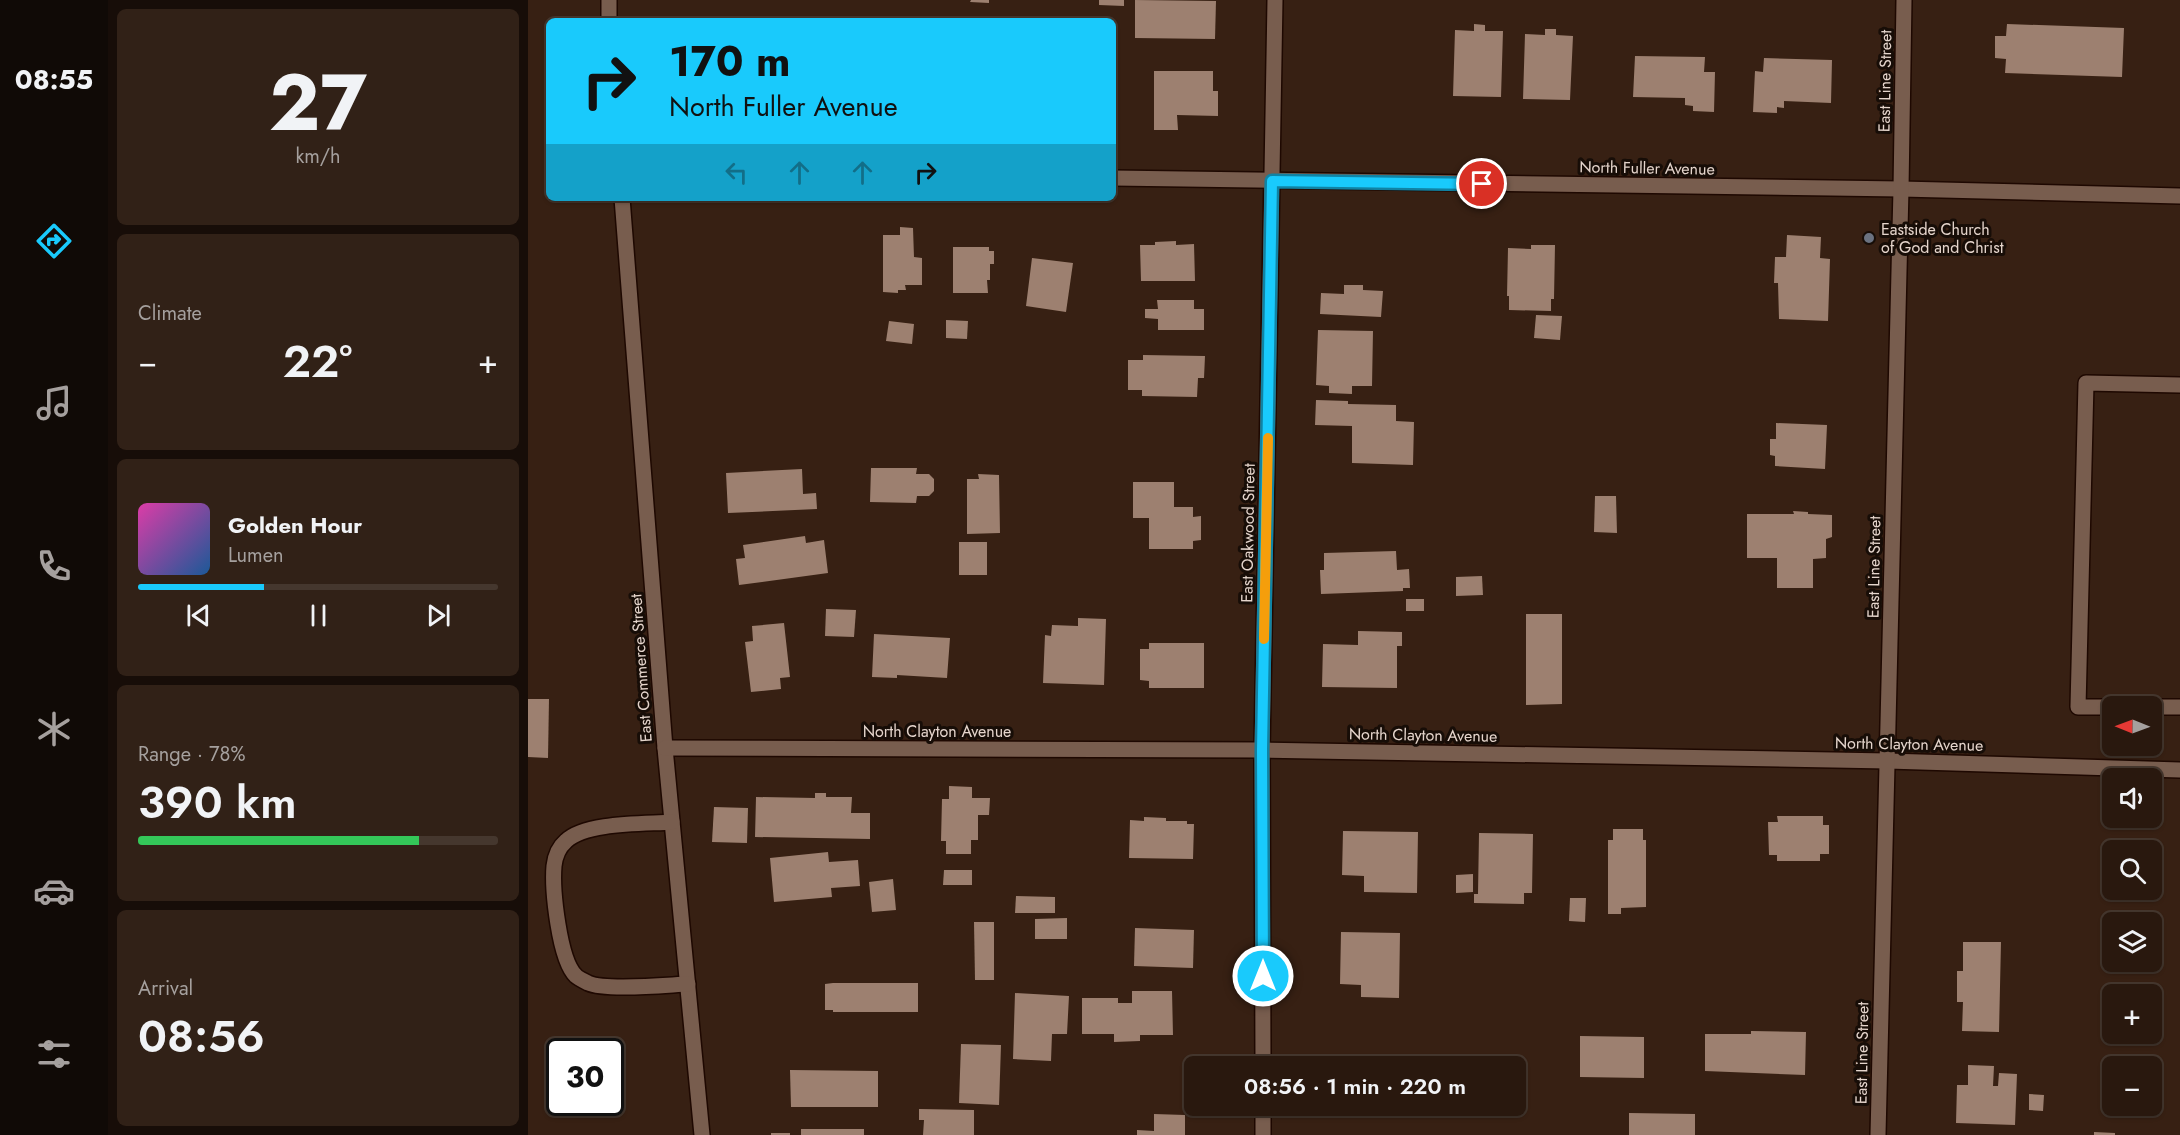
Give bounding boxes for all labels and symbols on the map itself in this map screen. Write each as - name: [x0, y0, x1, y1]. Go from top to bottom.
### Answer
- street label: East Line Street: [1873, 29, 1897, 132]
- street label: North Fuller Avenue: [1579, 155, 1715, 181]
- pin: [1456, 158, 1507, 209]
- place label: Eastside Church of God and Christ: [1881, 218, 2004, 259]
- marker: Eastside Church of God and Christ: [1862, 231, 1876, 245]
- street label: East Oakwood Street: [1235, 463, 1261, 603]
- street label: East Line Street: [1862, 515, 1886, 618]
- street label: East Commerce Street: [624, 593, 658, 743]
- north arrow: [2102, 696, 2162, 756]
- street label: North Clayton Avenue: [863, 720, 1011, 743]
- street label: North Clayton Avenue: [1349, 722, 1497, 748]
- street label: North Clayton Avenue: [1835, 731, 1983, 757]
- position arrow: [1231, 944, 1295, 1008]
- street label: East Line Street: [1850, 1001, 1874, 1104]
- speed limit sign: 30: [546, 1038, 624, 1116]

